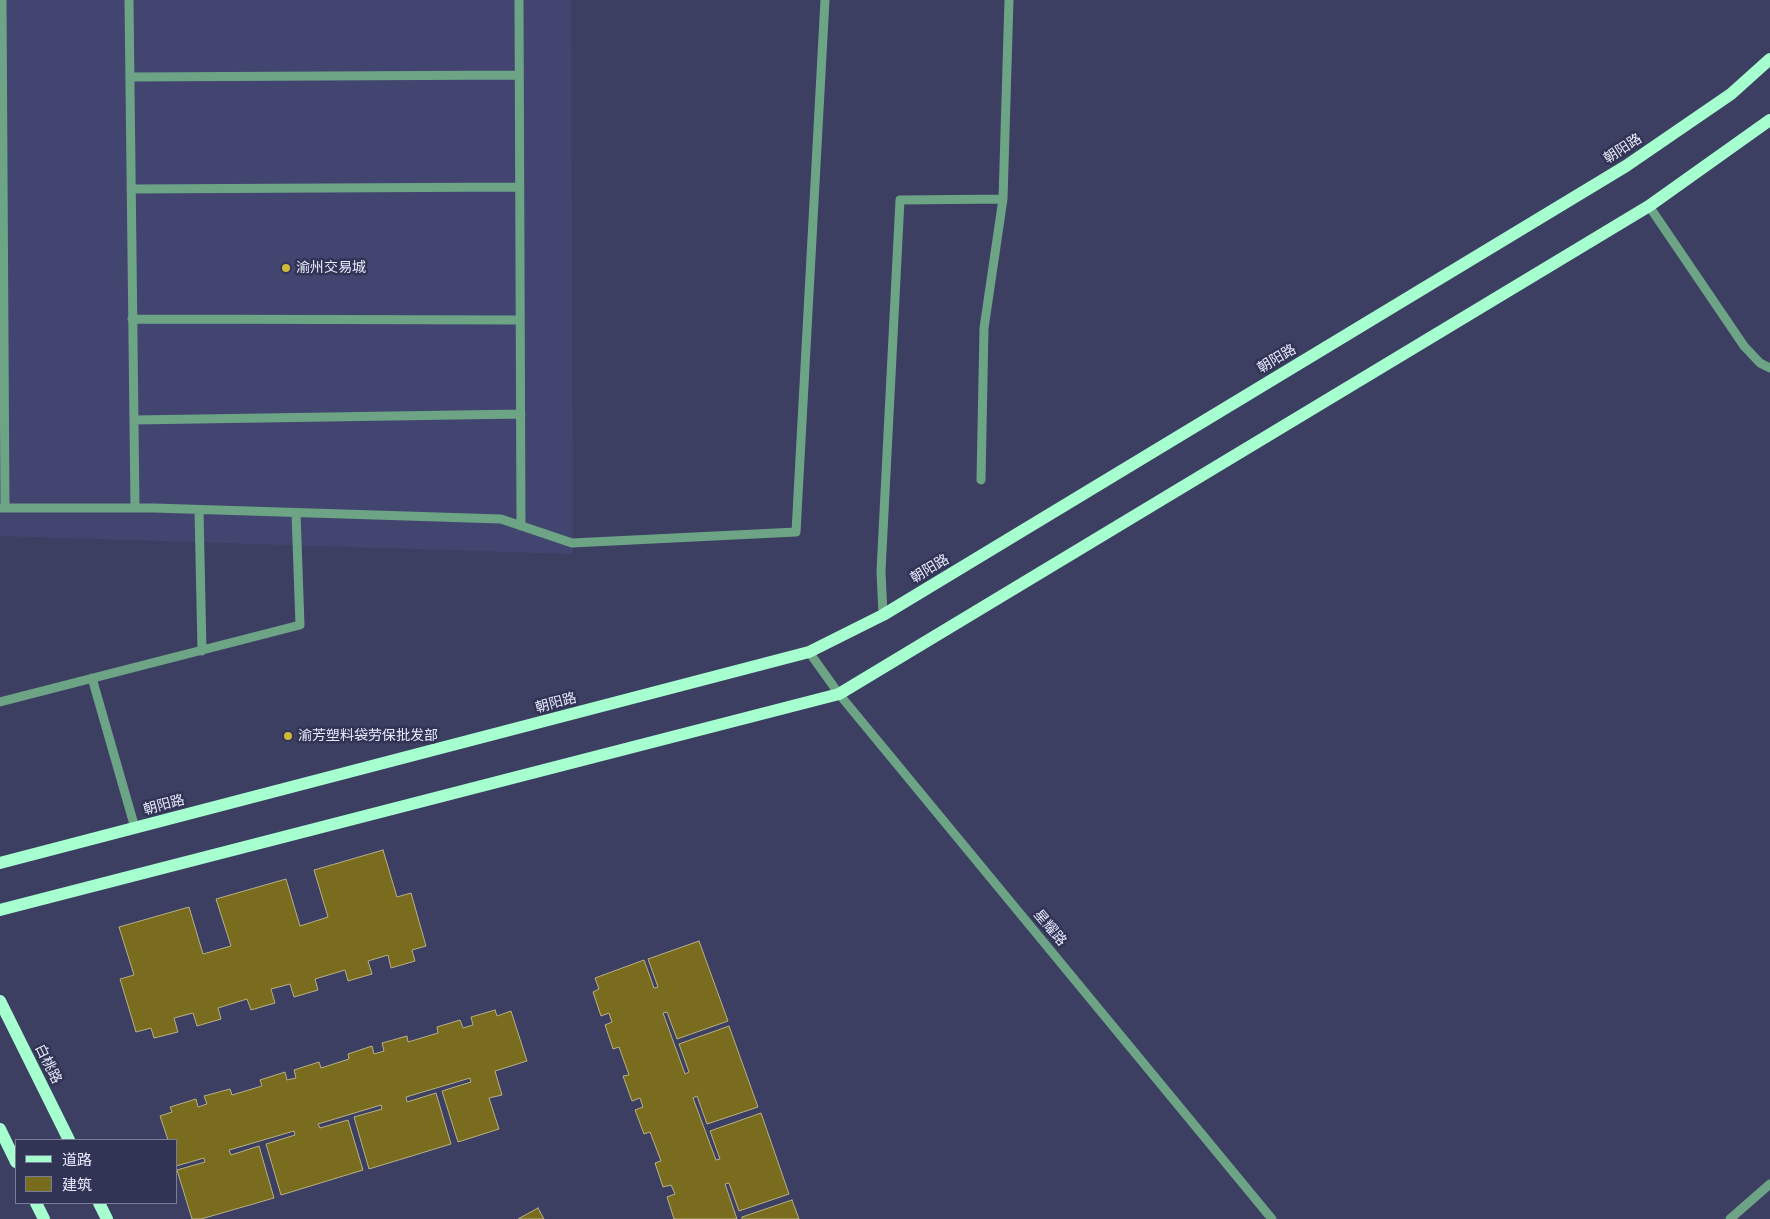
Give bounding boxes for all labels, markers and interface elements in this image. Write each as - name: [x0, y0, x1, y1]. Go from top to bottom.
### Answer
- street label: 朝阳路: [1601, 131, 1645, 167]
- place label: 渝州交易城: [296, 260, 366, 276]
- marker: 渝州交易城: [280, 262, 292, 274]
- street label: 朝阳路: [1255, 341, 1299, 377]
- street label: 朝阳路: [908, 551, 952, 587]
- street label: 朝阳路: [534, 689, 578, 717]
- place label: 渝芳塑料袋劳保批发部: [298, 728, 438, 744]
- marker: 渝芳塑料袋劳保批发部: [282, 730, 294, 742]
- street label: 朝阳路: [142, 791, 186, 819]
- street label: 星耀路: [1030, 907, 1070, 949]
- street label: 白桃路: [31, 1041, 65, 1087]
- legend: [15, 1139, 178, 1204]
- text: 道路: [62, 1147, 92, 1170]
- text: 建筑: [62, 1172, 92, 1195]

